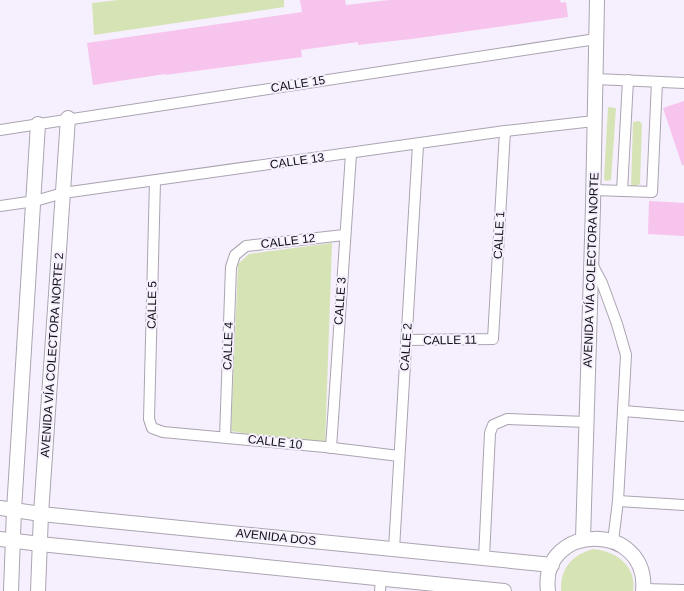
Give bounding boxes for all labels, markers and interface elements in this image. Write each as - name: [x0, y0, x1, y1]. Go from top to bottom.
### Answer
- street label: CALLE 15: [270, 73, 326, 95]
- street label: CALLE 13: [269, 150, 325, 172]
- street label: AVENIDA VÍA COLECTORA NORTE: [580, 172, 601, 368]
- street label: CALLE 1: [491, 210, 507, 259]
- street label: CALLE 12: [260, 231, 316, 251]
- street label: AVENIDA VÍA COLECTORA NORTE 2: [37, 252, 66, 458]
- street label: CALLE 3: [331, 276, 349, 325]
- street label: CALLE 5: [145, 281, 159, 329]
- street label: CALLE 4: [220, 321, 236, 370]
- street label: CALLE 2: [397, 322, 415, 371]
- street label: CALLE 11: [423, 333, 477, 347]
- street label: CALLE 10: [247, 432, 303, 452]
- street label: AVENIDA DOS: [235, 526, 317, 548]

